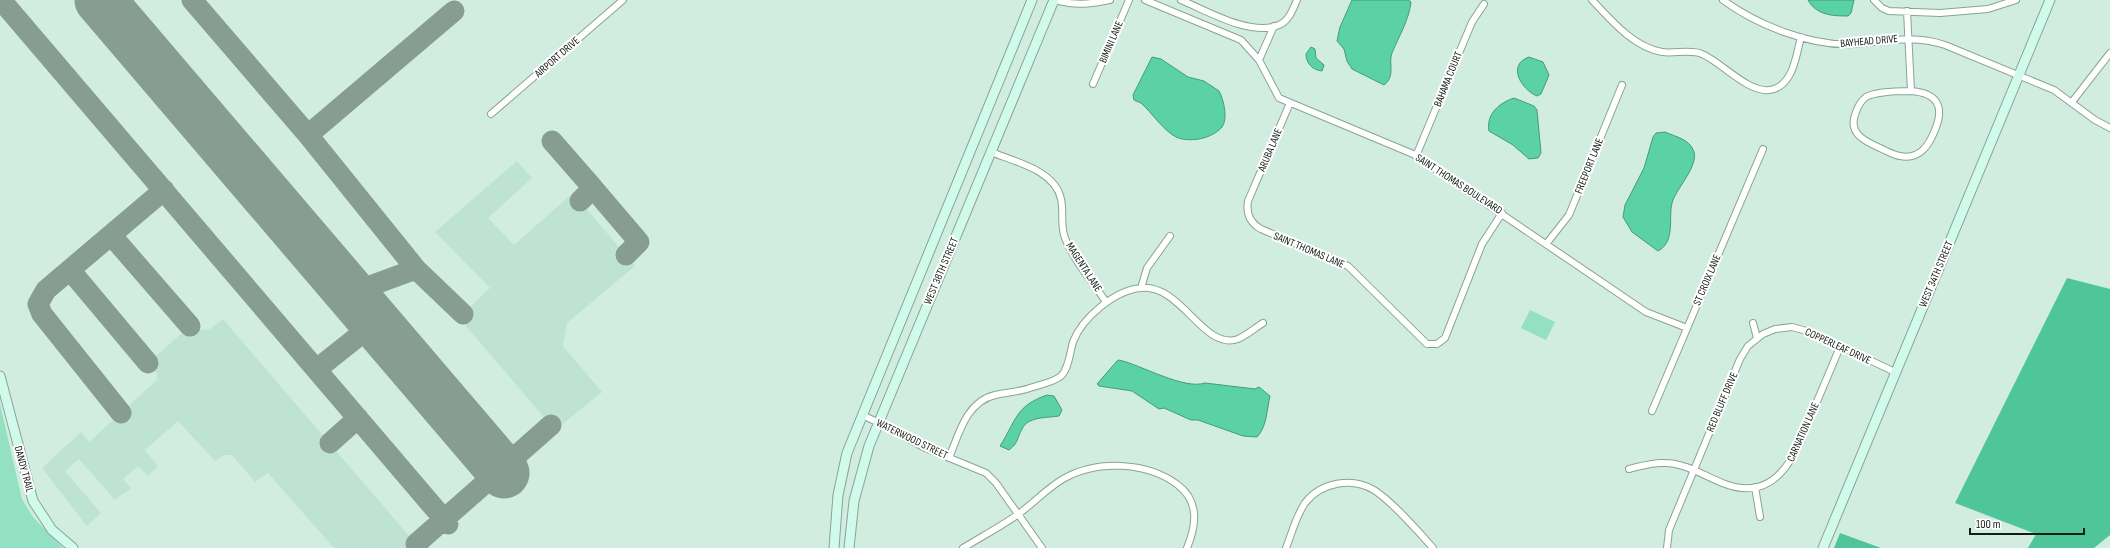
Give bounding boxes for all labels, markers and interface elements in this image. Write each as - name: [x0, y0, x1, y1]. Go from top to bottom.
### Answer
- street label: BIMINI LANE: [1096, 19, 1126, 65]
- street label: BAYHEAD DRIVE: [1840, 32, 1898, 50]
- street label: AIRPORT DRIVE: [531, 34, 582, 81]
- street label: BAHAMA COURT: [1431, 49, 1465, 109]
- street label: ARUBA LANE: [1255, 127, 1285, 174]
- street label: FREEPORT LANE: [1572, 136, 1606, 196]
- street label: SAINT THOMAS BOULEVARD: [1413, 151, 1505, 217]
- street label: SAINT THOMAS LANE: [1272, 229, 1346, 271]
- street label: WEST 38TH STREET: [921, 235, 961, 306]
- street label: WEST 34TH STREET: [1916, 238, 1956, 309]
- street label: MAGENTA LANE: [1063, 240, 1105, 294]
- street label: ST CROIX LANE: [1690, 252, 1724, 308]
- street label: COPPERLEAF DRIVE: [1803, 325, 1873, 367]
- street label: RED BLUFF DRIVE: [1704, 370, 1740, 434]
- street label: CARNATION LANE: [1784, 400, 1822, 464]
- street label: WATERWOOD STREET: [874, 416, 950, 462]
- street label: DANDY TRAIL: [12, 444, 36, 494]
- scale bar: [1970, 510, 2084, 536]
- text: 100 m: [1976, 517, 2001, 532]

